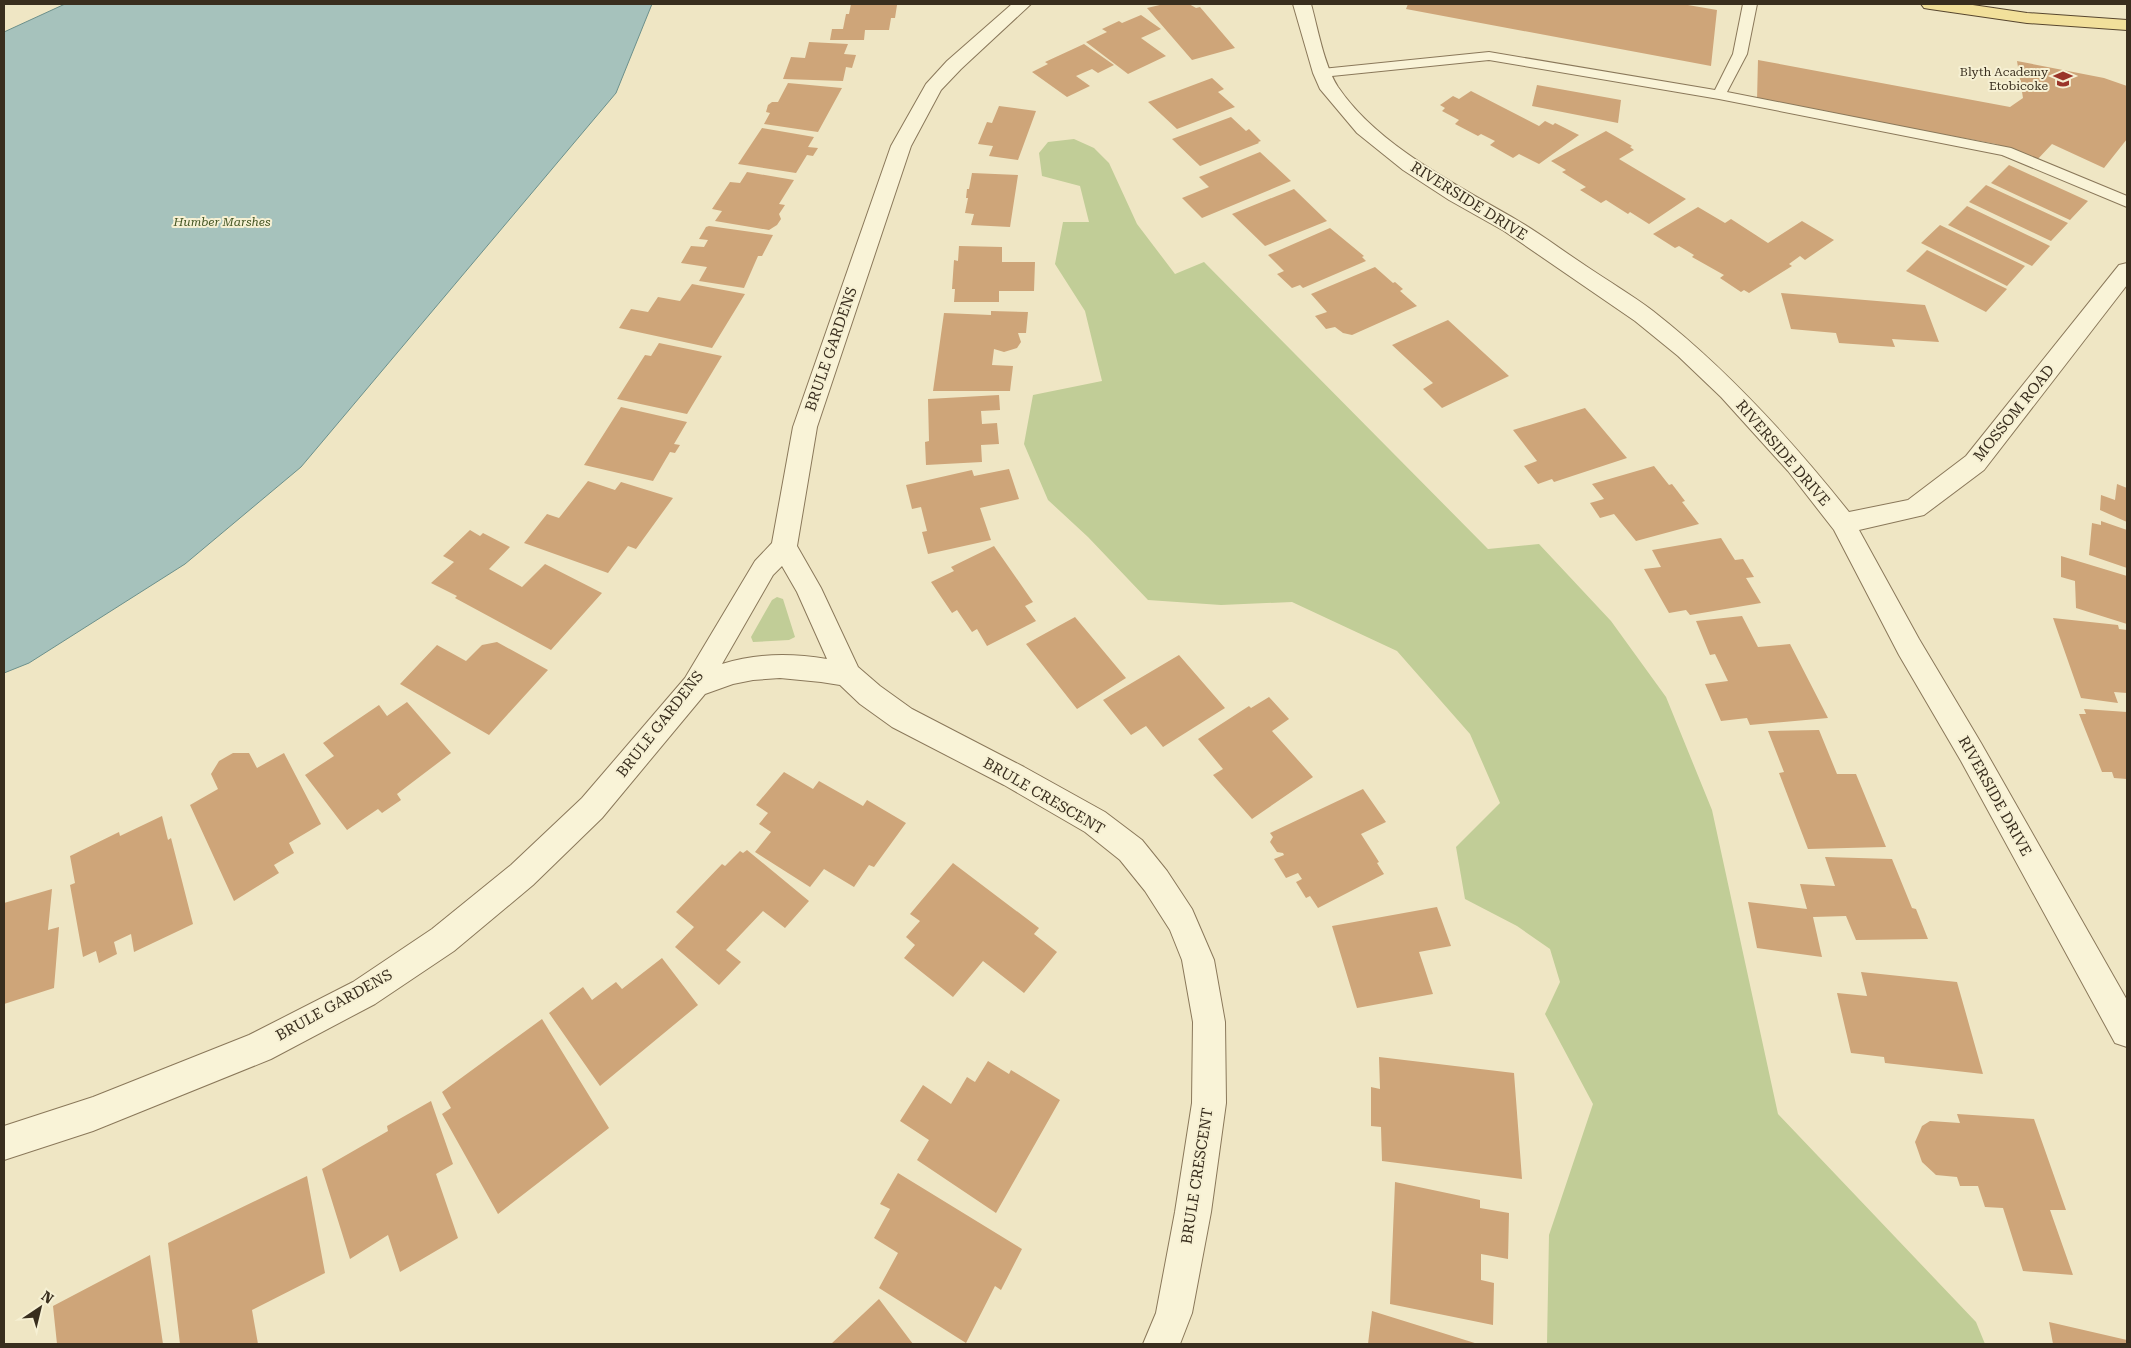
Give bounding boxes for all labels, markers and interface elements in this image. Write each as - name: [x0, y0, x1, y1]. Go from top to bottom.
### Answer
- place label: Blyth Academy Etobicoke: [1960, 65, 2049, 93]
- school or university icon: Blyth Academy Etobicoke: [2052, 68, 2074, 90]
- street label: RIVERSIDE DRIVE: [1407, 158, 1531, 244]
- park label: Humber Marshes: [172, 215, 271, 229]
- street label: BRULE GARDENS: [801, 285, 861, 413]
- street label: MOSSOM ROAD: [1970, 361, 2058, 465]
- street label: RIVERSIDE DRIVE: [1732, 396, 1834, 510]
- street label: BRULE GARDENS: [613, 667, 707, 781]
- street label: RIVERSIDE DRIVE: [1955, 733, 2035, 859]
- street label: BRULE CRESCENT: [980, 754, 1108, 838]
- street label: BRULE GARDENS: [273, 966, 395, 1044]
- street label: BRULE CRESCENT: [1177, 1107, 1217, 1245]
- north arrow: [15, 1283, 65, 1333]
- text: N: [38, 1288, 57, 1307]

